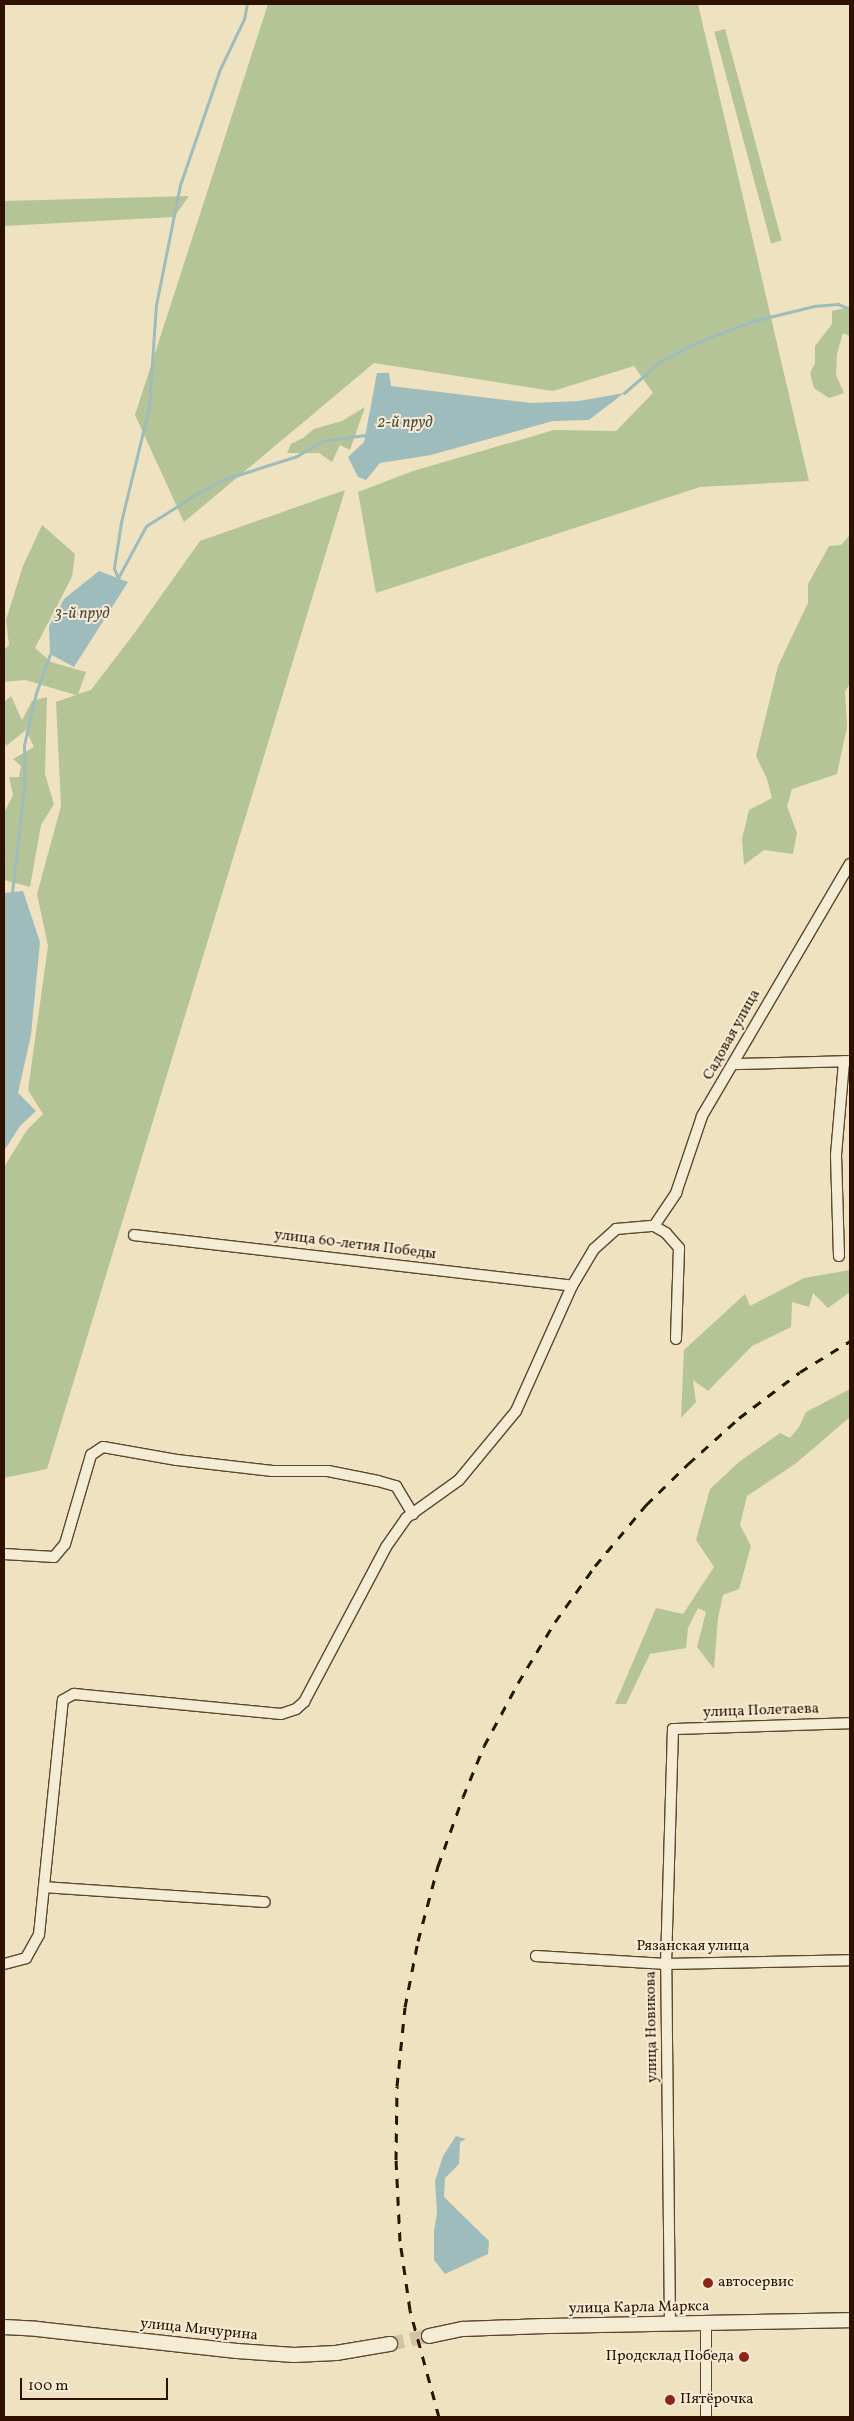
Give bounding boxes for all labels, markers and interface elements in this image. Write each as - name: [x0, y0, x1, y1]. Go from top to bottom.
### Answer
- water label: 2-й пруд: [378, 413, 432, 433]
- water label: 3-й пруд: [55, 604, 109, 624]
- street label: Садовая улица: [700, 986, 764, 1084]
- street label: улица 60-летия Победы: [273, 1226, 437, 1264]
- street label: улица Полетаева: [703, 1700, 819, 1722]
- street label: Рязанская улица: [636, 1938, 750, 1956]
- street label: улица Новикова: [642, 1971, 662, 2083]
- place label: автосервис: [718, 2274, 794, 2292]
- marker: автосервис: [702, 2277, 714, 2289]
- street label: улица Карла Маркса: [568, 2298, 710, 2318]
- street label: улица Мичурина: [139, 2315, 259, 2345]
- place label: Продсклад Победа: [606, 2348, 734, 2366]
- marker: Продсклад Победа: [738, 2351, 750, 2363]
- scale bar: [22, 2368, 170, 2400]
- text: 100 m: [28, 2376, 68, 2397]
- place label: Пятёрочка: [680, 2391, 754, 2409]
- marker: Пятёрочка: [664, 2394, 676, 2406]

